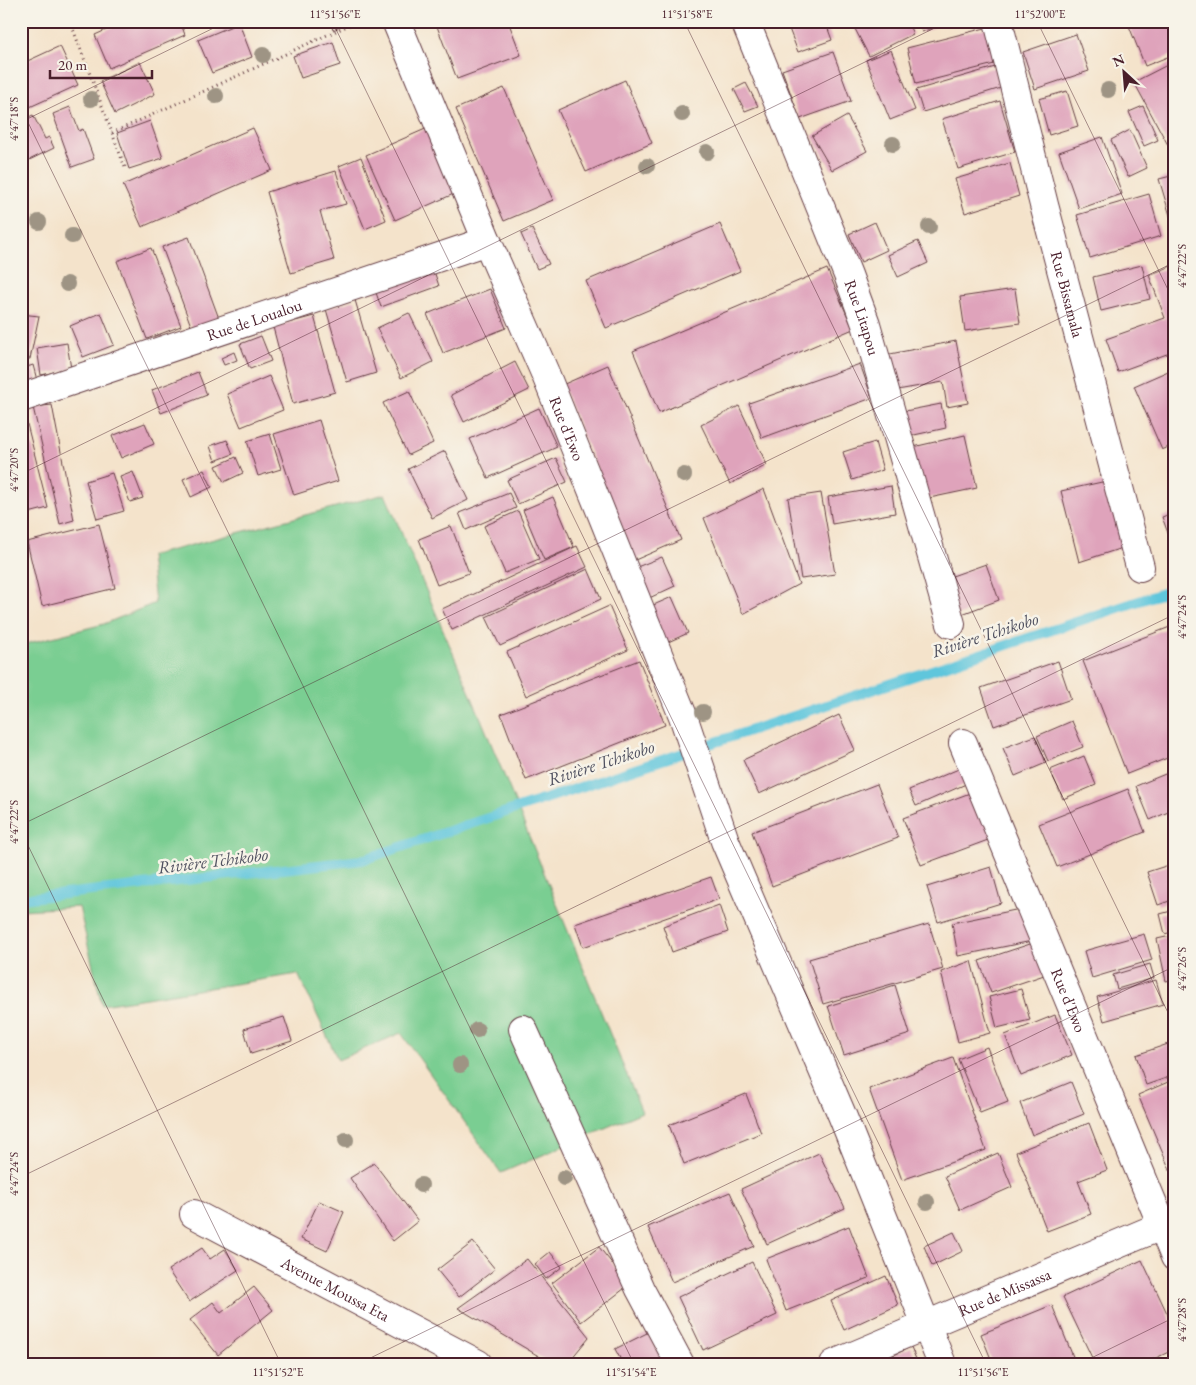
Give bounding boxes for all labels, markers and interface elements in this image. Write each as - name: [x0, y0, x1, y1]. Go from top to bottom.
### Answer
- text: 11°51'56"E: [309, 6, 361, 22]
- text: 11°51'58"E: [661, 6, 713, 22]
- text: 11°52'00"E: [1014, 6, 1066, 22]
- scale bar: [50, 48, 152, 80]
- north arrow: [1098, 48, 1148, 98]
- text: N: [1109, 49, 1128, 71]
- text: 20 m: [58, 55, 87, 74]
- text: 4°47'18"S: [6, 96, 22, 141]
- text: 4°47'22"S: [1174, 243, 1190, 288]
- street label: Rue Bissamala: [1046, 249, 1089, 340]
- street label: Rue Litapou: [840, 277, 885, 358]
- street label: Rue de Loualou: [204, 294, 305, 346]
- street label: Rue d'Ewo: [544, 393, 589, 464]
- text: 4°47'20"S: [6, 447, 22, 492]
- text: 4°47'24"S: [1174, 594, 1190, 639]
- water label: Rivière Tchikobo: [928, 606, 1041, 663]
- water label: Rivière Tchikobo: [544, 734, 657, 791]
- text: 4°47'22"S: [6, 799, 22, 844]
- water label: Rivière Tchikobo: [156, 842, 270, 879]
- text: 4°47'26"S: [1174, 946, 1190, 991]
- street label: Rue d'Ewo: [1046, 965, 1091, 1036]
- text: 4°47'24"S: [6, 1151, 22, 1196]
- street label: Avenue Moussa Eta: [277, 1251, 394, 1327]
- street label: Rue de Missassa: [955, 1263, 1055, 1321]
- text: 4°47'28"S: [1174, 1297, 1190, 1342]
- text: 11°51'52"E: [252, 1364, 304, 1380]
- text: 11°51'54"E: [605, 1364, 657, 1380]
- text: 11°51'56"E: [957, 1364, 1009, 1380]

